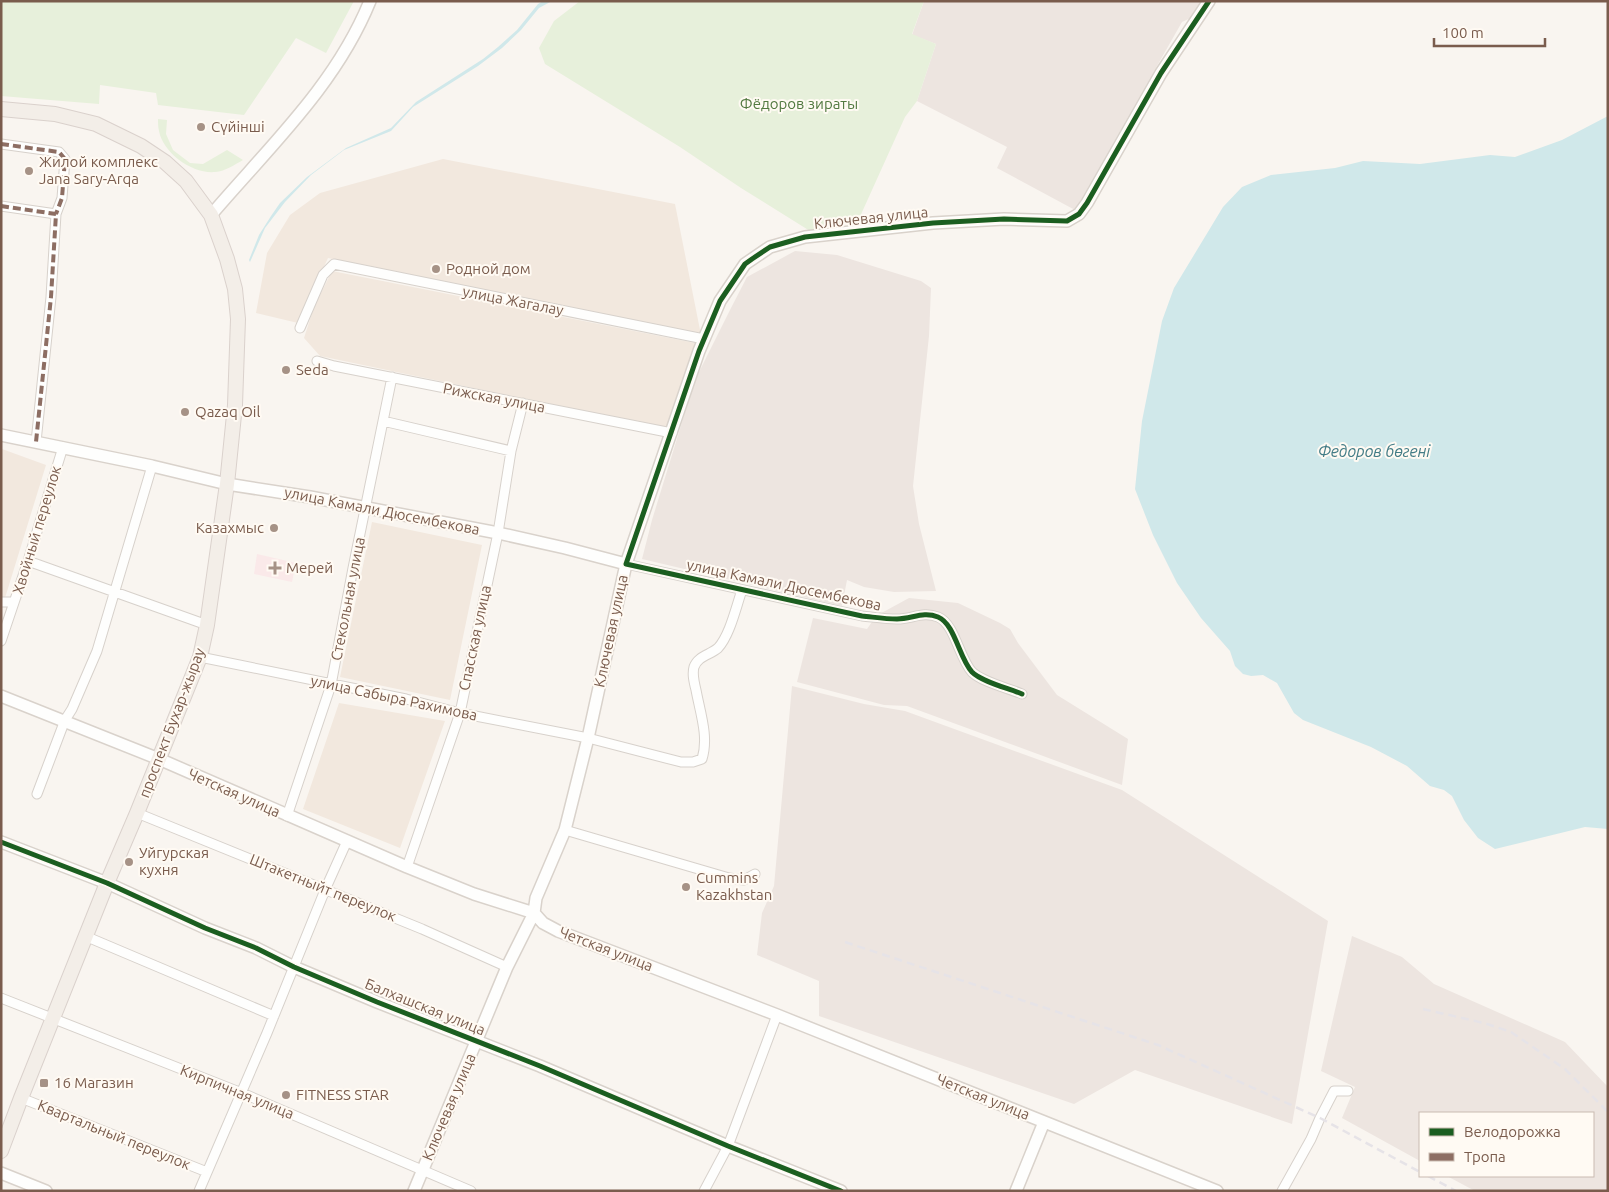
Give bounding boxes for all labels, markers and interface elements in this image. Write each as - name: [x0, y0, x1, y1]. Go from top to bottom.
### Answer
- scale bar: [1434, 15, 1545, 47]
- text: 100 m: [1442, 24, 1484, 41]
- park label: Фёдоров зираты: [740, 95, 858, 112]
- place label: Сүйінші: [211, 118, 265, 135]
- marker: Сүйінші: [195, 121, 207, 133]
- place label: Жилой комплекс Jana Sary-Arqa: [39, 153, 158, 187]
- marker: Жилой комплекс Jana Sary-Arqa: [23, 165, 35, 177]
- street label: Ключевая улица: [813, 203, 929, 232]
- place label: Родной дом: [446, 260, 531, 277]
- marker: Родной дом: [430, 263, 442, 275]
- street label: улица Жагалау: [461, 282, 565, 319]
- place label: Seda: [296, 361, 329, 378]
- marker: Seda: [280, 364, 292, 376]
- street label: Рижская улица: [442, 379, 547, 416]
- place label: Qazaq Oil: [195, 403, 260, 420]
- marker: Qazaq Oil: [179, 406, 191, 418]
- water label: Федоров бөгені: [1318, 442, 1431, 460]
- street label: Хвойный переулок: [9, 463, 64, 596]
- street label: улица Камали Дюсембекова: [283, 483, 481, 538]
- place label: Казахмыс: [196, 519, 264, 536]
- marker: Казахмыс: [268, 522, 280, 534]
- street label: Стекольная улица: [327, 536, 368, 662]
- street label: улица Камали Дюсембекова: [685, 556, 883, 613]
- place label: Мерей: [286, 559, 333, 576]
- marker: Мерей: [268, 561, 282, 575]
- street label: Ключевая улица: [590, 573, 631, 689]
- street label: Спасская улица: [455, 584, 494, 692]
- street label: проспект Бухар-жырау: [135, 645, 208, 800]
- street label: улица Сабыра Рахимова: [309, 672, 479, 723]
- street label: Четская улица: [185, 765, 283, 820]
- place label: Уйгурская кухня: [139, 844, 209, 878]
- street label: Штакетныйт переулок: [247, 850, 399, 925]
- marker: Уйгурская кухня: [123, 856, 135, 868]
- place label: Cummins Kazakhstan: [696, 869, 772, 903]
- marker: Cummins Kazakhstan: [680, 881, 692, 893]
- street label: Четская улица: [557, 923, 656, 974]
- street label: Балхашская улица: [363, 975, 488, 1038]
- street label: Ключевая улица: [418, 1051, 479, 1163]
- street label: Кирпичная улица: [178, 1061, 297, 1122]
- street label: Четская улица: [934, 1070, 1032, 1123]
- place label: 16 Магазин: [54, 1074, 134, 1091]
- marker: 16 Магазин: [38, 1077, 50, 1089]
- place label: FITNESS STAR: [296, 1086, 389, 1103]
- marker: FITNESS STAR: [280, 1089, 292, 1101]
- street label: Квартальный переулок: [35, 1096, 193, 1173]
- legend: [1419, 1112, 1594, 1177]
- text: Велодорожка: [1464, 1123, 1561, 1140]
- text: Тропа: [1464, 1148, 1506, 1165]

